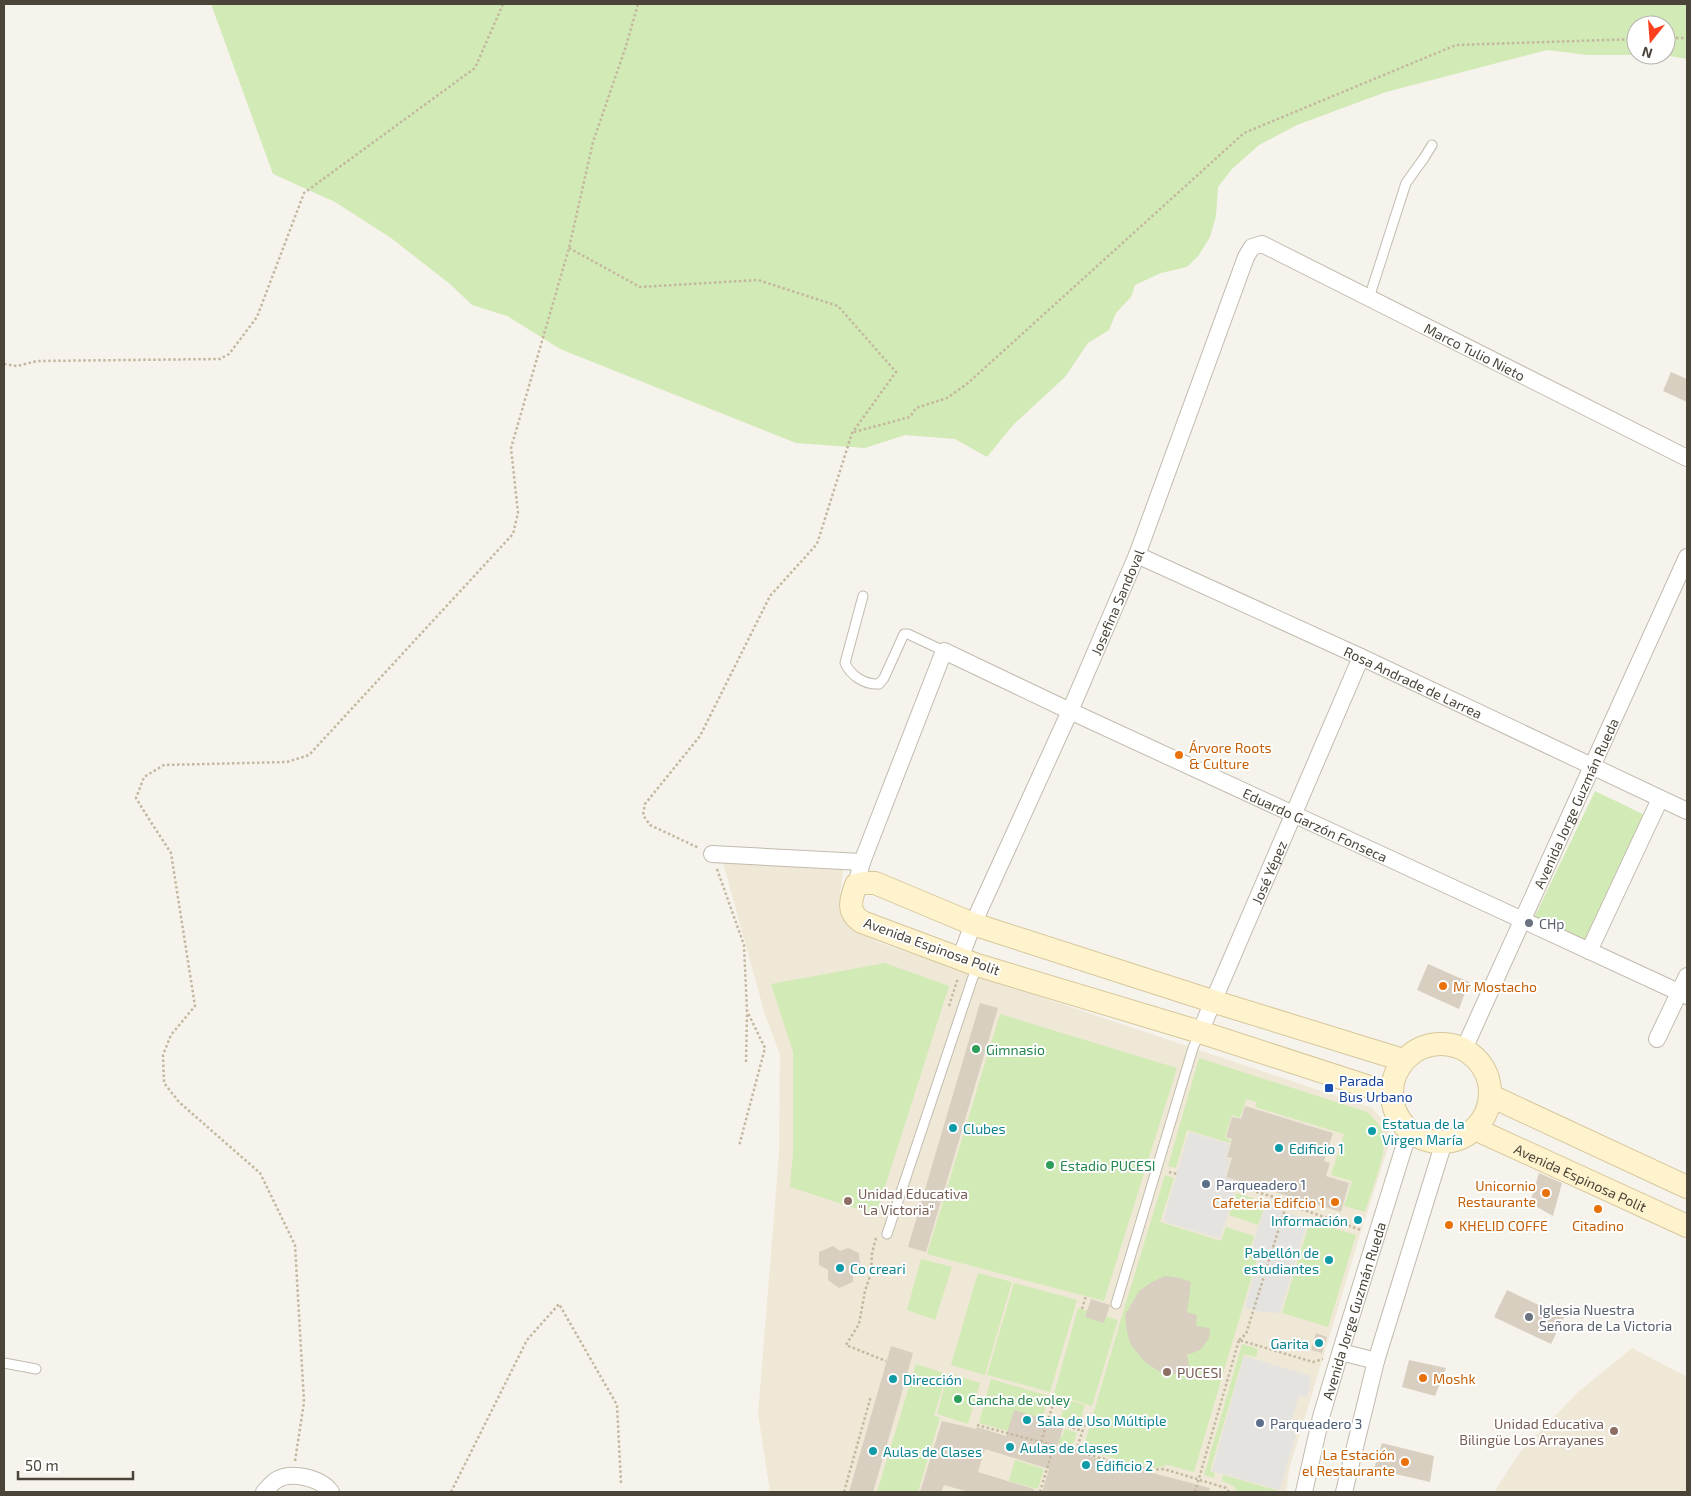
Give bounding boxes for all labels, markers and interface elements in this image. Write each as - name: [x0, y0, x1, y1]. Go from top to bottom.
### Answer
- north arrow: [1626, 15, 1676, 65]
- text: N: [1640, 43, 1654, 63]
- street label: Marco Tulio Nieto: [1422, 319, 1528, 384]
- street label: Josefina Sandoval: [1087, 546, 1147, 658]
- street label: Rosa Andrade de Larrea: [1341, 642, 1485, 722]
- street label: Avenida Jorge Guzmán Rueda: [1529, 715, 1621, 891]
- place label: Árvore Roots & Culture: [1189, 739, 1272, 772]
- marker: Árvore Roots & Culture: [1173, 749, 1185, 761]
- street label: Eduardo Garzón Fonseca: [1240, 784, 1390, 865]
- street label: José Yépez: [1248, 838, 1290, 906]
- street label: Avenida Espinosa Polit: [862, 913, 1002, 979]
- place label: CHp: [1539, 915, 1564, 932]
- marker: CHp: [1523, 917, 1535, 929]
- place label: Mr Mostacho: [1453, 978, 1537, 995]
- marker: Mr Mostacho: [1437, 980, 1449, 992]
- place label: Gimnasio: [986, 1041, 1045, 1058]
- marker: Gimnasio: [970, 1043, 982, 1055]
- place label: Parada Bus Urbano: [1339, 1072, 1413, 1105]
- marker: Parada Bus Urbano: [1323, 1082, 1335, 1094]
- place label: Estatua de la Virgen María: [1382, 1115, 1465, 1148]
- place label: Clubes: [963, 1120, 1006, 1137]
- marker: Clubes: [947, 1122, 959, 1134]
- marker: Estatua de la Virgen María: [1366, 1125, 1378, 1137]
- place label: Edificio 1: [1289, 1140, 1344, 1157]
- street label: Avenida Espinosa Polit: [1512, 1140, 1649, 1215]
- marker: Edificio 1: [1273, 1142, 1285, 1154]
- place label: Estadio PUCESI: [1060, 1157, 1155, 1174]
- marker: Estadio PUCESI: [1044, 1159, 1056, 1171]
- place label: Parqueadero 1: [1216, 1176, 1306, 1193]
- place label: Unicornio Restaurante: [1458, 1177, 1536, 1210]
- marker: Parqueadero 1: [1200, 1178, 1212, 1190]
- place label: Unidad Educativa "La Victoria": [858, 1185, 968, 1218]
- marker: Unicornio Restaurante: [1540, 1187, 1552, 1199]
- place label: Cafeteria Edifcio 1: [1212, 1194, 1325, 1211]
- marker: Unidad Educativa "La Victoria": [842, 1195, 854, 1207]
- marker: Cafeteria Edifcio 1: [1329, 1196, 1341, 1208]
- marker: Citadino: [1592, 1203, 1604, 1215]
- place label: Información: [1271, 1212, 1348, 1229]
- marker: Información: [1352, 1214, 1364, 1226]
- place label: KHELID COFFE: [1459, 1217, 1548, 1234]
- place label: Citadino: [1572, 1217, 1624, 1234]
- marker: KHELID COFFE: [1443, 1219, 1455, 1231]
- street label: Avenida Jorge Guzmán Rueda: [1318, 1220, 1389, 1402]
- place label: Pabellón de estudiantes: [1244, 1244, 1319, 1277]
- marker: Pabellón de estudiantes: [1323, 1254, 1335, 1266]
- place label: Co creari: [850, 1260, 906, 1277]
- marker: Co creari: [834, 1262, 846, 1274]
- place label: Iglesia Nuestra Señora de La Victoria: [1539, 1301, 1672, 1334]
- marker: Iglesia Nuestra Señora de La Victoria: [1523, 1311, 1535, 1323]
- place label: Garita: [1270, 1335, 1309, 1352]
- marker: Garita: [1313, 1337, 1325, 1349]
- place label: PUCESI: [1177, 1364, 1222, 1381]
- marker: PUCESI: [1161, 1366, 1173, 1378]
- place label: Moshk: [1433, 1370, 1476, 1387]
- place label: Dirección: [903, 1371, 962, 1388]
- marker: Moshk: [1417, 1372, 1429, 1384]
- marker: Dirección: [887, 1373, 899, 1385]
- place label: Cancha de voley: [968, 1391, 1071, 1408]
- marker: Cancha de voley: [952, 1393, 964, 1405]
- place label: Sala de Uso Múltiple: [1037, 1412, 1167, 1429]
- marker: Sala de Uso Múltiple: [1021, 1414, 1033, 1426]
- place label: Parqueadero 3: [1270, 1415, 1362, 1432]
- place label: Unidad Educativa Bilingüe Los Arrayanes: [1459, 1415, 1604, 1448]
- marker: Parqueadero 3: [1254, 1417, 1266, 1429]
- marker: Unidad Educativa Bilingüe Los Arrayanes: [1608, 1425, 1620, 1437]
- place label: Aulas de clases: [1020, 1439, 1118, 1456]
- marker: Aulas de clases: [1004, 1441, 1016, 1453]
- place label: Aulas de Clases: [883, 1443, 982, 1460]
- marker: Aulas de Clases: [867, 1445, 879, 1457]
- place label: La Estación el Restaurante: [1302, 1446, 1395, 1479]
- scale bar: [18, 1448, 132, 1480]
- text: 50 m: [25, 1456, 59, 1474]
- marker: La Estación el Restaurante: [1399, 1456, 1411, 1468]
- place label: Edificio 2: [1096, 1457, 1153, 1474]
- marker: Edificio 2: [1080, 1459, 1092, 1471]

